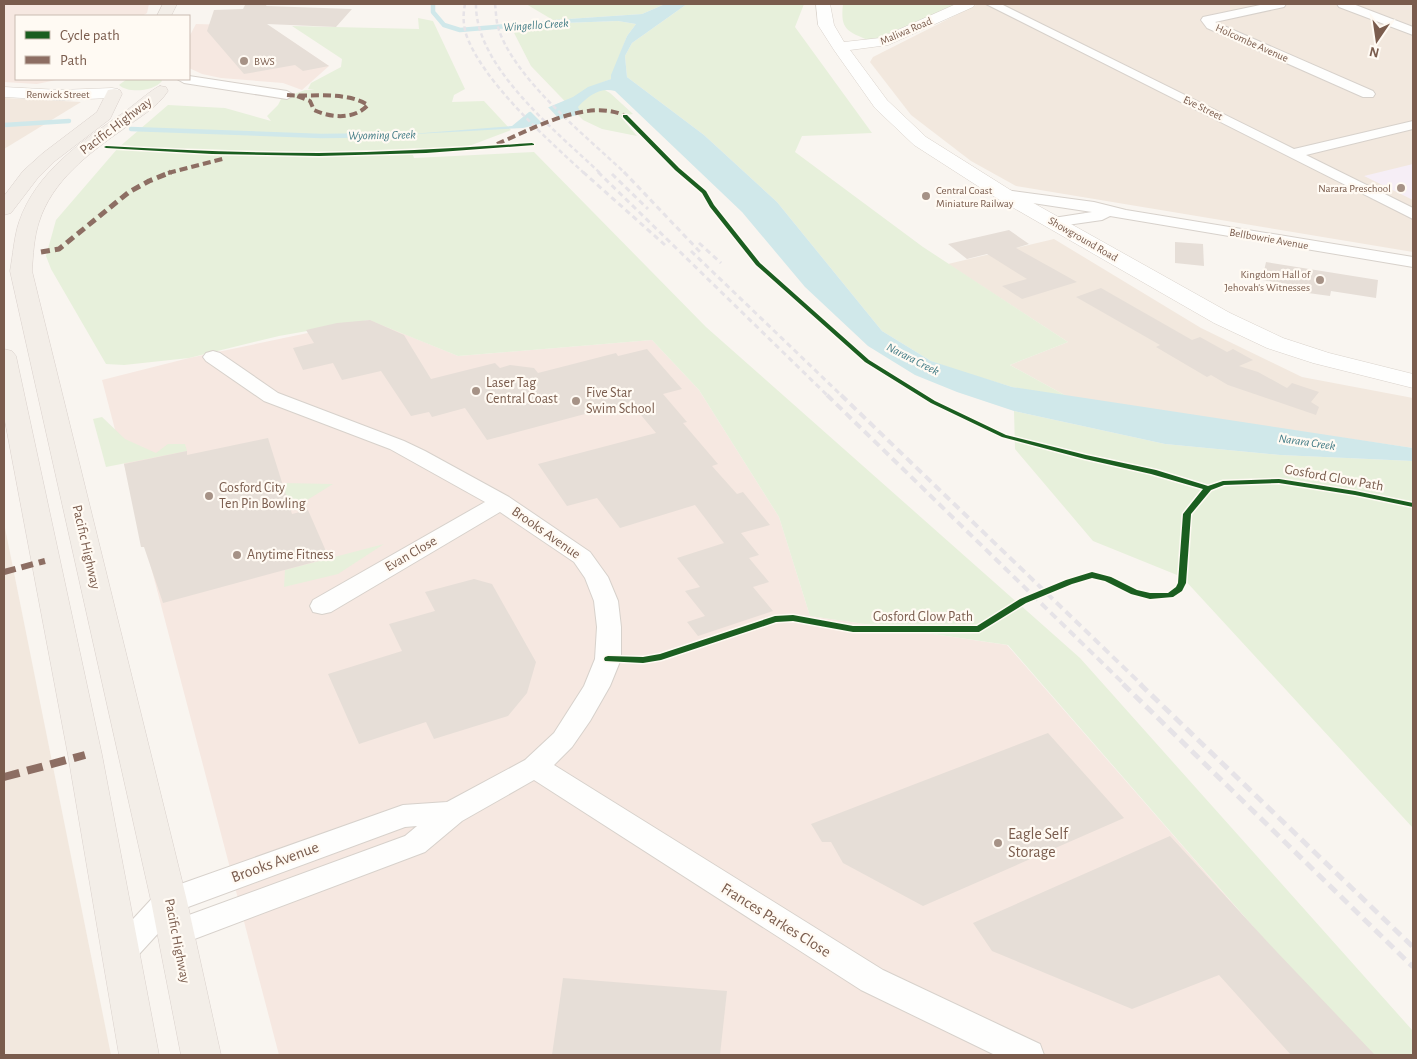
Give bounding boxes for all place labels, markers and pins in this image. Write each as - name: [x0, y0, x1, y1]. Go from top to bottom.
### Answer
- marker: BWS: [238, 55, 250, 67]
- place label: BWS: [254, 56, 275, 67]
- marker: Narara Preschool: [1395, 182, 1407, 194]
- place label: Narara Preschool: [1318, 183, 1391, 194]
- place label: Central Coast Miniature Railway: [936, 185, 1014, 209]
- marker: Central Coast Miniature Railway: [920, 190, 932, 202]
- place label: Kingdom Hall of Jehovah's Witnesses: [1224, 269, 1311, 293]
- marker: Kingdom Hall of Jehovah's Witnesses: [1314, 274, 1326, 286]
- place label: Laser Tag Central Coast: [486, 376, 558, 406]
- marker: Laser Tag Central Coast: [470, 385, 482, 397]
- place label: Five Star Swim School: [586, 386, 655, 416]
- marker: Five Star Swim School: [570, 395, 582, 407]
- place label: Gosford City Ten Pin Bowling: [219, 481, 306, 511]
- marker: Gosford City Ten Pin Bowling: [203, 490, 215, 502]
- place label: Anytime Fitness: [247, 548, 334, 562]
- marker: Anytime Fitness: [231, 549, 243, 561]
- place label: Eagle Self Storage: [1008, 826, 1069, 860]
- marker: Eagle Self Storage: [992, 837, 1004, 849]

